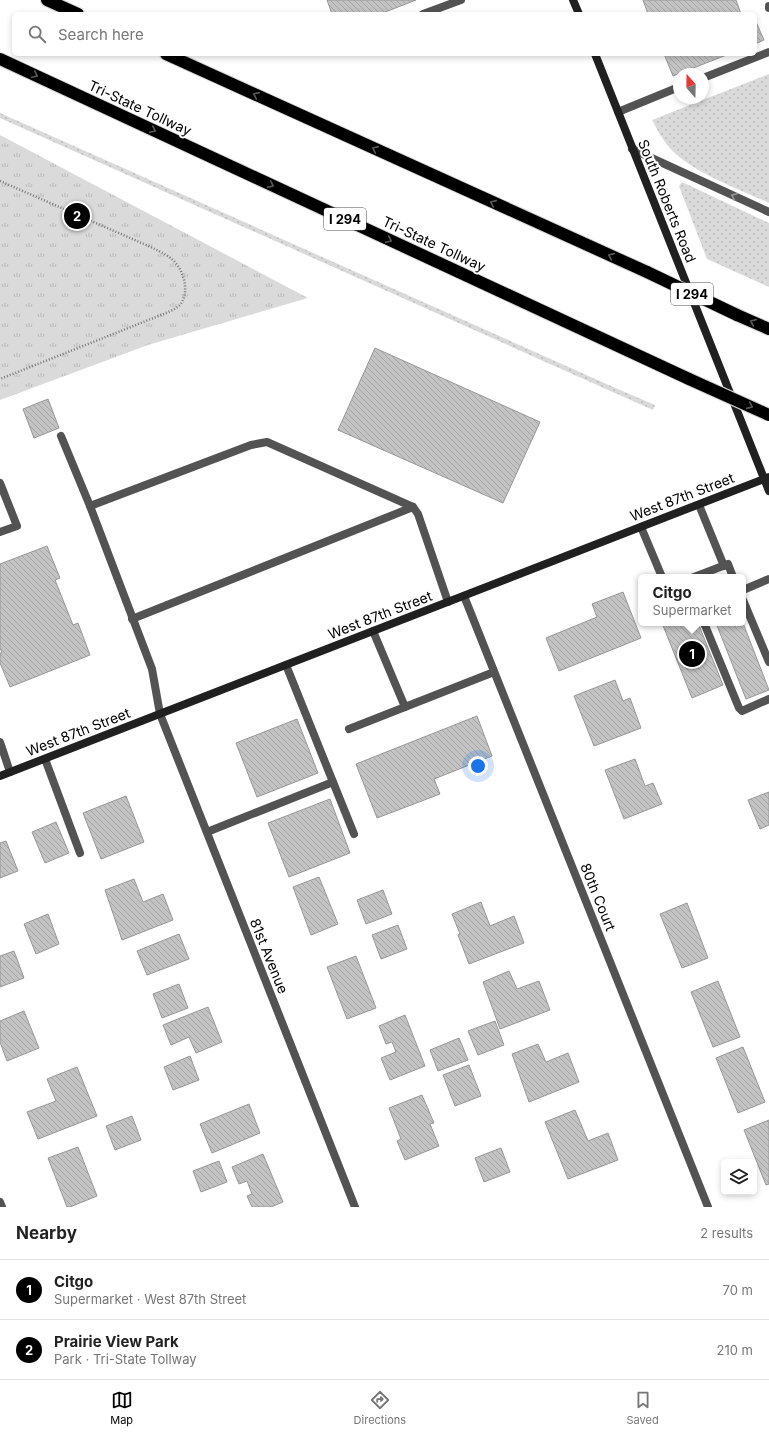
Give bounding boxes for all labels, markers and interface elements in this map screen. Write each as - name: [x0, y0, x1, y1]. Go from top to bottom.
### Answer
- search box: [12, 12, 757, 56]
- icon: search: [26, 23, 48, 45]
- text: Search here: [58, 25, 144, 44]
- north arrow: [673, 68, 709, 104]
- one-way arrow: [31, 70, 39, 78]
- street label: Tri-State Tollway: [86, 76, 195, 139]
- one-way arrow: [253, 92, 261, 100]
- one-way arrow: [149, 125, 157, 133]
- street label: South Roberts Road: [635, 137, 700, 265]
- one-way arrow: [371, 146, 379, 154]
- one-way arrow: [267, 180, 275, 188]
- one-way arrow: [730, 193, 738, 201]
- one-way arrow: [490, 200, 497, 208]
- pin: 2: [64, 201, 90, 231]
- road number: I 294: [324, 208, 366, 230]
- street label: Tri-State Tollway: [380, 212, 489, 275]
- one-way arrow: [385, 235, 392, 243]
- one-way arrow: [608, 253, 616, 261]
- road number: I 294: [671, 283, 713, 305]
- one-way arrow: [750, 319, 757, 327]
- one-way arrow: [746, 401, 754, 409]
- street label: West 87th Street: [627, 469, 737, 524]
- popup: [638, 574, 746, 626]
- text: Citgo: [652, 583, 692, 602]
- street label: West 87th Street: [325, 587, 435, 642]
- text: Supermarket: [652, 602, 732, 618]
- pin: 1: [679, 639, 705, 669]
- street label: West 87th Street: [23, 704, 133, 759]
- your location: [468, 756, 488, 776]
- street label: 80th Court: [577, 860, 620, 934]
- street label: 81st Avenue: [247, 916, 292, 996]
- map controls: [721, 1159, 757, 1195]
- button: layers: [721, 1159, 757, 1195]
- text: Nearby: [16, 1223, 77, 1243]
- text: 2 results: [700, 1225, 753, 1241]
- text: Citgo: [54, 1272, 93, 1291]
- text: 1: [26, 1282, 32, 1298]
- text: 70 m: [723, 1282, 753, 1298]
- text: Supermarket · West 87th Street: [54, 1291, 246, 1307]
- text: Prairie View Park: [54, 1332, 179, 1351]
- text: 2: [25, 1342, 33, 1358]
- text: 210 m: [717, 1342, 753, 1358]
- text: Park · Tri-State Tollway: [54, 1351, 197, 1367]
- tab: Map: [110, 1389, 133, 1427]
- tab: Directions: [354, 1389, 406, 1427]
- tab: Saved: [627, 1389, 659, 1427]

